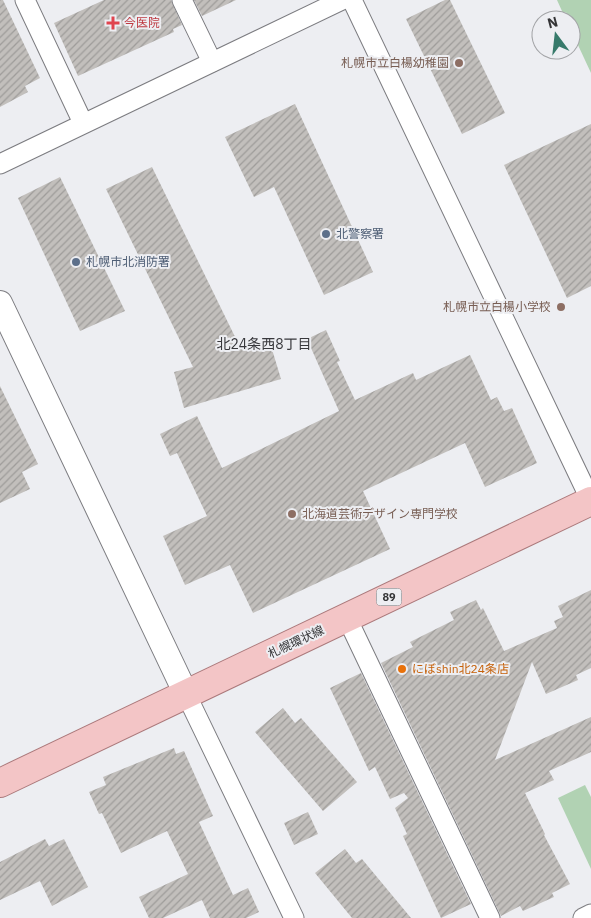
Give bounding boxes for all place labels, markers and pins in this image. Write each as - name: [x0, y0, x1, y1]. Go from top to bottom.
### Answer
- place label: 今医院: [124, 15, 160, 30]
- marker: 今医院: [106, 16, 120, 30]
- place label: 札幌市立白楊幼稚園: [341, 55, 449, 70]
- marker: 札幌市立白楊幼稚園: [453, 57, 465, 69]
- place label: 北警察署: [336, 226, 384, 241]
- marker: 北警察署: [320, 228, 332, 240]
- place label: 札幌市北消防署: [86, 254, 170, 269]
- marker: 札幌市北消防署: [70, 256, 82, 268]
- place label: 札幌市立白楊小学校: [443, 299, 551, 314]
- marker: 札幌市立白楊小学校: [555, 301, 567, 313]
- place label: 北海道芸術デザイン専門学校: [302, 506, 458, 521]
- marker: 北海道芸術デザイン専門学校: [286, 508, 298, 520]
- place label: にぼshin北24条店: [412, 661, 509, 676]
- marker: にぼshin北24条店: [396, 663, 408, 675]

